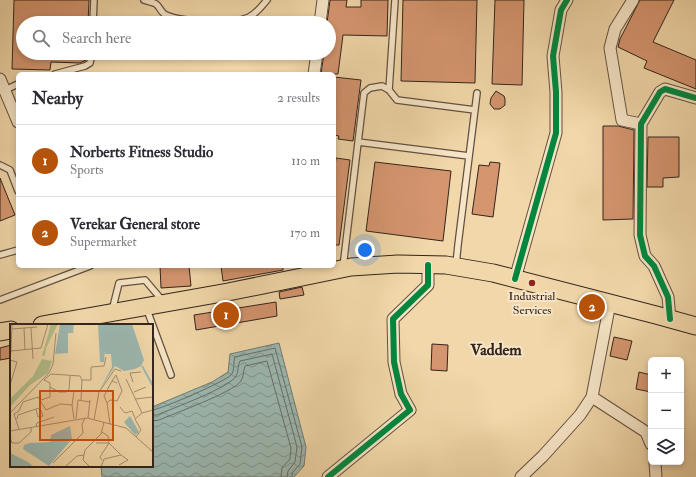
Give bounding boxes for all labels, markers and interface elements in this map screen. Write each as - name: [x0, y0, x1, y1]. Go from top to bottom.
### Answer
- search box: [16, 16, 336, 60]
- icon: search: [30, 27, 52, 49]
- text: Search here: [62, 29, 131, 48]
- text: Nearby: [32, 88, 83, 109]
- text: 2 results: [277, 90, 320, 106]
- text: Norberts Fitness Studio: [70, 143, 213, 162]
- text: 1: [43, 153, 47, 169]
- text: 110 m: [291, 153, 320, 169]
- text: Sports: [70, 162, 104, 178]
- text: Verekar General store: [70, 215, 200, 234]
- text: 2: [42, 225, 48, 241]
- text: 170 m: [290, 225, 320, 241]
- text: Supermarket: [70, 234, 137, 250]
- your location: [355, 240, 375, 260]
- marker: Industrial Services: [527, 278, 537, 288]
- place label: Industrial Services: [509, 289, 555, 318]
- pin: 2: [579, 292, 605, 322]
- pin: 1: [213, 300, 239, 330]
- inset map: [10, 324, 153, 467]
- district label: Vaddem: [469, 340, 522, 360]
- map controls: [648, 357, 684, 465]
- button: +: [648, 357, 684, 393]
- button: −: [648, 393, 684, 429]
- button: layers: [648, 429, 684, 465]

